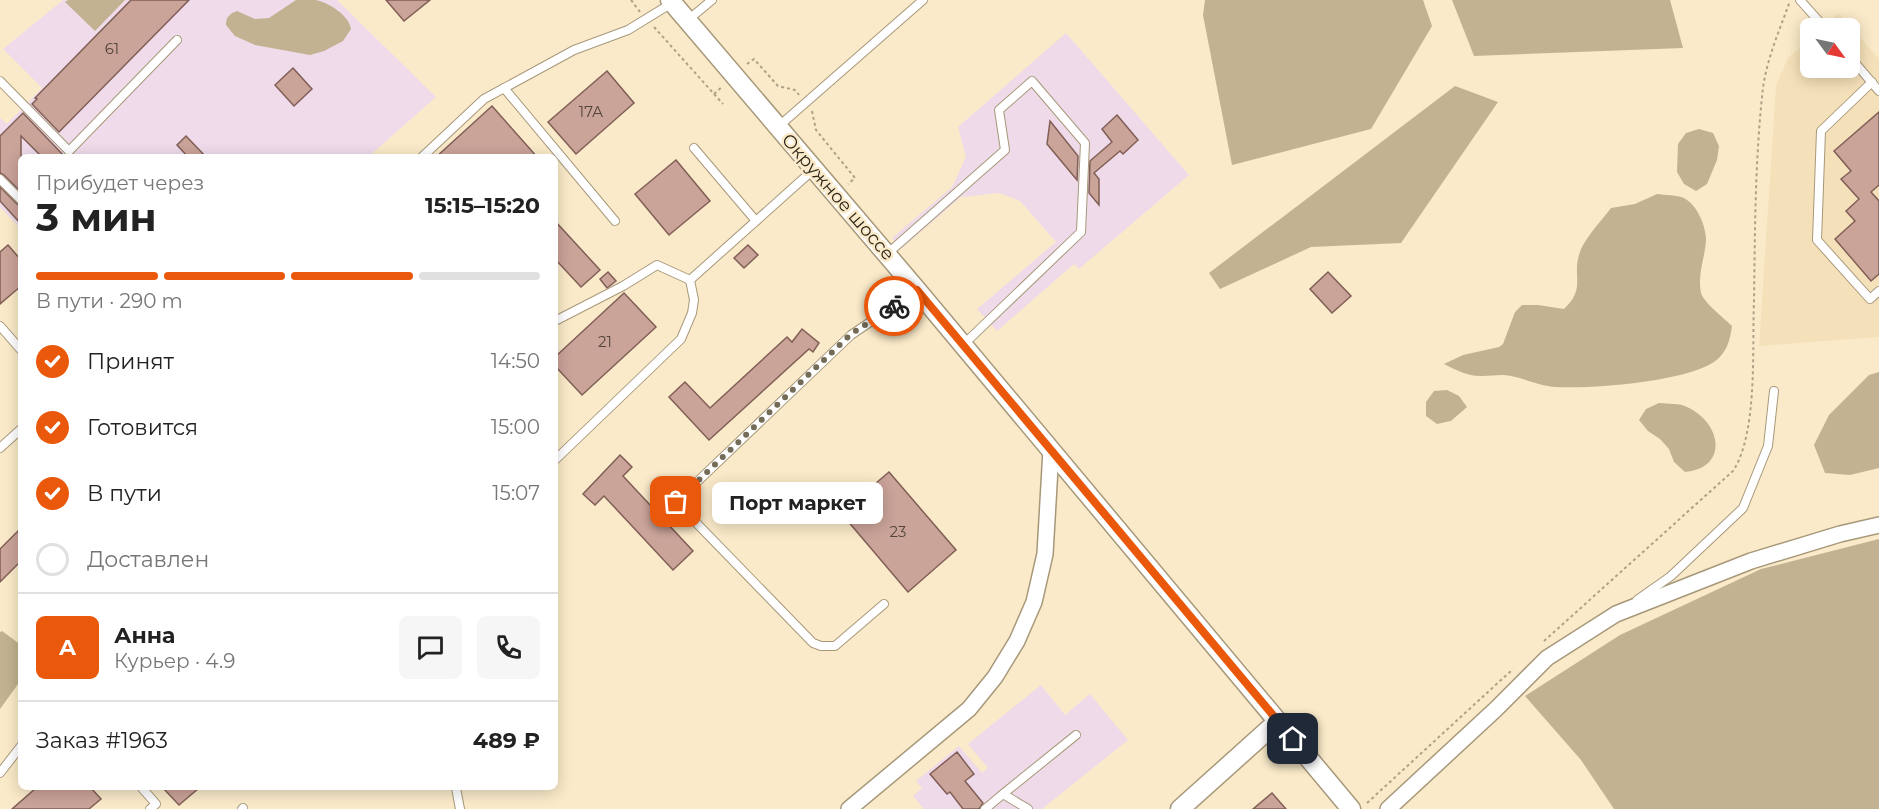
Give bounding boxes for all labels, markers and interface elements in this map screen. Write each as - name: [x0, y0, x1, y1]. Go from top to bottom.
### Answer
- north arrow: [1800, 18, 1860, 78]
- map controls: [1800, 18, 1860, 78]
- house number: 61: [105, 39, 119, 58]
- house number: 17А: [579, 102, 603, 121]
- street label: Окружное шоссе: [777, 129, 899, 265]
- text: Прибудет через: [36, 171, 204, 195]
- text: 15:15–15:20: [425, 192, 540, 219]
- text: 3 мин: [36, 193, 157, 241]
- courier: [864, 276, 924, 336]
- text: В пути · 290 m: [36, 289, 183, 313]
- icon: bike: [878, 290, 911, 323]
- house number: 21: [598, 332, 612, 351]
- icon: check: [36, 345, 69, 378]
- text: Принят: [87, 348, 174, 375]
- text: 14:50: [491, 349, 540, 373]
- icon: check: [36, 411, 69, 444]
- text: Готовится: [87, 414, 198, 441]
- text: 15:00: [491, 415, 540, 439]
- pin: [650, 476, 701, 527]
- icon: check: [36, 477, 69, 510]
- text: В пути: [87, 480, 162, 507]
- text: 15:07: [492, 481, 540, 505]
- callout: Порт маркет: [712, 481, 883, 523]
- icon: bag: [659, 485, 692, 518]
- text: Порт маркет: [729, 491, 866, 515]
- house number: 23: [890, 522, 906, 541]
- text: Доставлен: [87, 546, 209, 573]
- button: chat: [399, 616, 462, 679]
- button: phone: [477, 616, 540, 679]
- text: Анна: [114, 622, 175, 649]
- text: А: [59, 634, 76, 661]
- text: Курьер · 4.9: [114, 649, 235, 673]
- pin: [1267, 713, 1318, 764]
- icon: home: [1276, 722, 1309, 755]
- text: Заказ #1963: [36, 727, 168, 754]
- text: 489 ₽: [473, 727, 540, 754]

